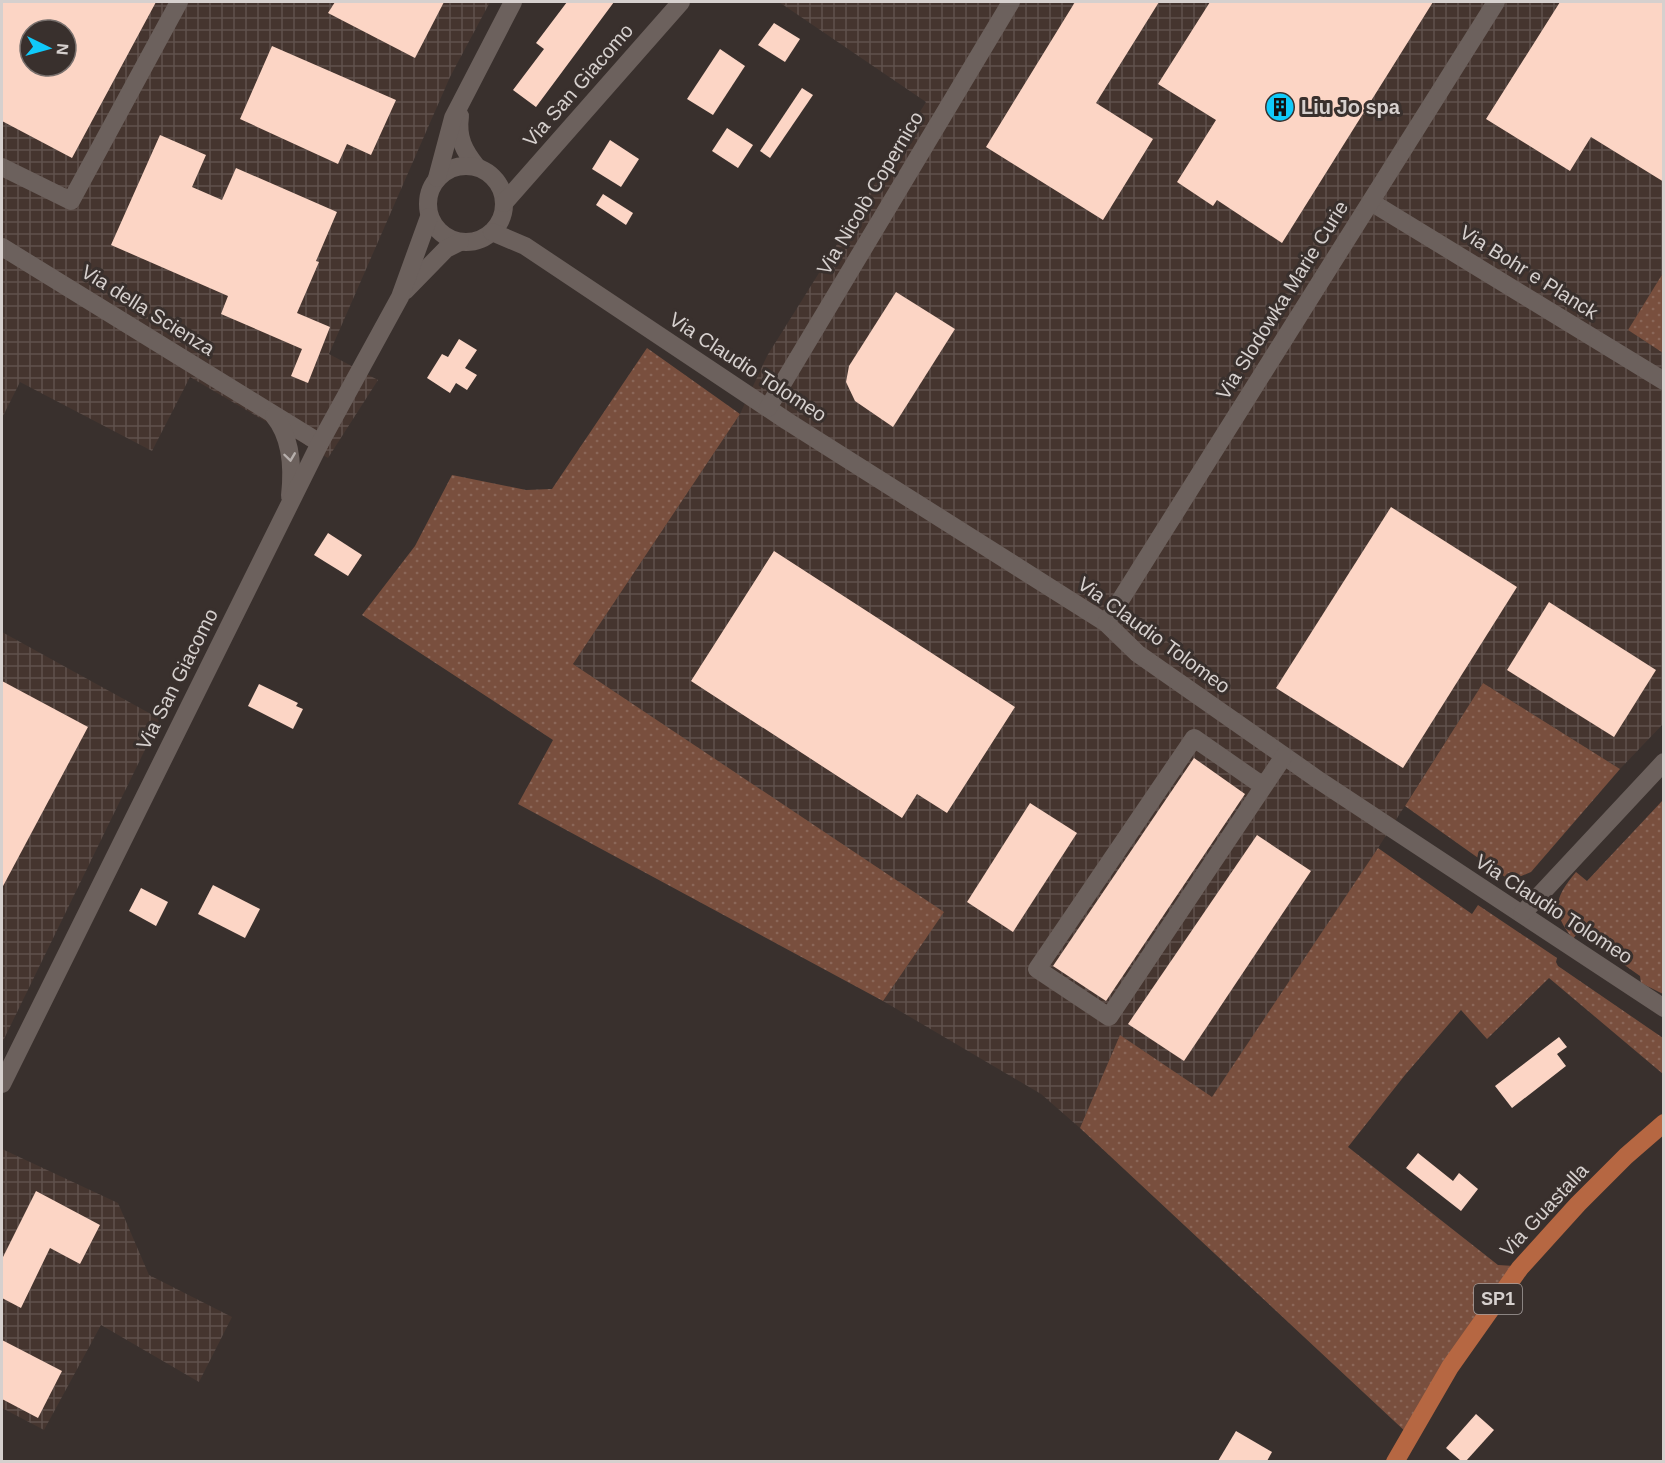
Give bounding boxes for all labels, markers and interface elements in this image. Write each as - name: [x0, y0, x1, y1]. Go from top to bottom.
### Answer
- north arrow: [18, 18, 78, 78]
- street label: Via San Giacomo: [519, 19, 637, 151]
- text: N: [53, 43, 71, 56]
- building icon: Liu Jo spa: [1264, 91, 1296, 123]
- place label: Liu Jo spa: [1301, 96, 1401, 118]
- street label: Via Nicolò Copernico: [813, 107, 927, 279]
- street label: Via Slodowka Marie Curie: [1212, 197, 1352, 403]
- street label: Via Bohr e Planck: [1456, 221, 1603, 324]
- street label: Via della Scienza: [77, 260, 219, 360]
- street label: Via Claudio Tolomeo: [665, 308, 831, 426]
- one-way arrow: [283, 452, 295, 461]
- street label: Via Claudio Tolomeo: [1074, 572, 1234, 698]
- street label: Via San Giacomo: [132, 605, 222, 753]
- street label: Via Claudio Tolomeo: [1471, 850, 1637, 968]
- street label: Via Guastalla: [1496, 1158, 1593, 1261]
- road number: SP1: [1474, 1284, 1522, 1314]

